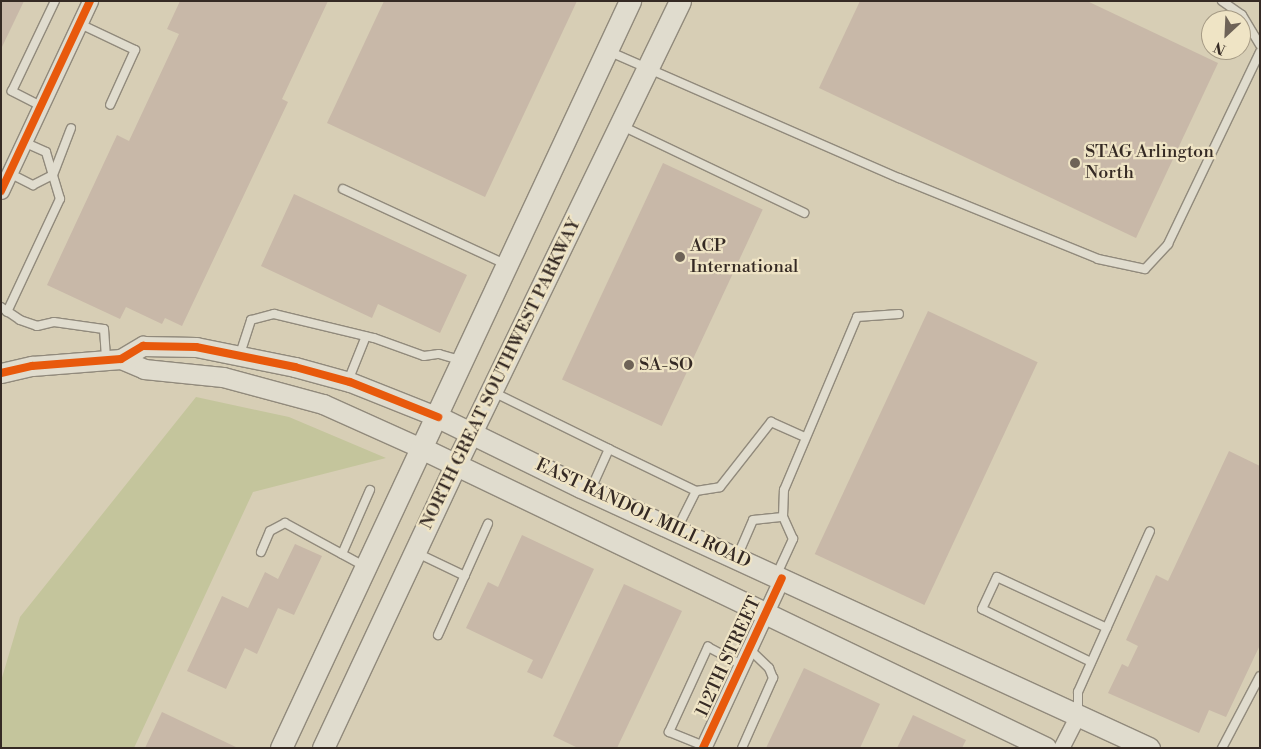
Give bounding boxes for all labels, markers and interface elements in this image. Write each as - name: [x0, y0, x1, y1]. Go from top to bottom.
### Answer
- north arrow: [1201, 10, 1251, 60]
- text: N: [1211, 37, 1229, 58]
- place label: STAG Arlington North: [1085, 142, 1214, 184]
- marker: STAG Arlington North: [1069, 157, 1081, 169]
- street label: NORTH GREAT SOUTHWEST PARKWAY: [416, 215, 586, 533]
- place label: ACP International: [690, 236, 798, 278]
- marker: ACP International: [674, 251, 686, 263]
- place label: SA-SO: [639, 354, 693, 376]
- marker: SA-SO: [623, 359, 635, 371]
- street label: EAST RANDOL MILL ROAD: [532, 455, 754, 573]
- street label: 112TH STREET: [692, 593, 766, 721]

